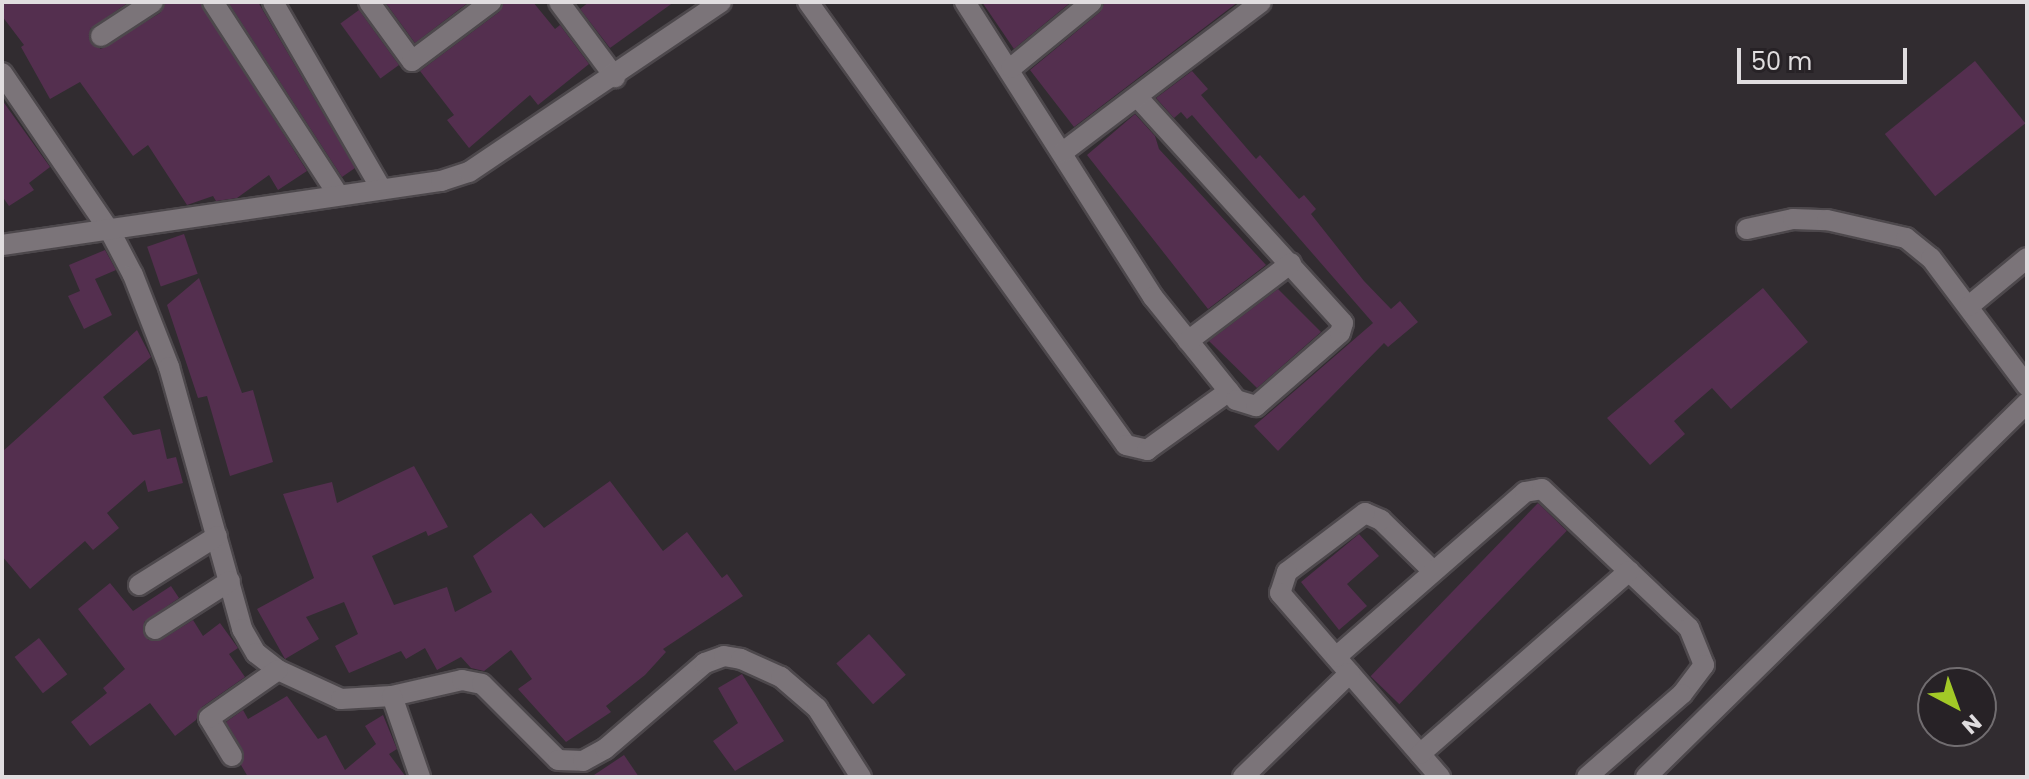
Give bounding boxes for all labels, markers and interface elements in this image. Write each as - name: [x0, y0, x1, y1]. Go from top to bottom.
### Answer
- scale bar: [1741, 32, 1911, 82]
- text: 50 m: [1751, 45, 1812, 78]
- north arrow: [1917, 667, 1997, 747]
- text: N: [1955, 707, 1988, 741]

